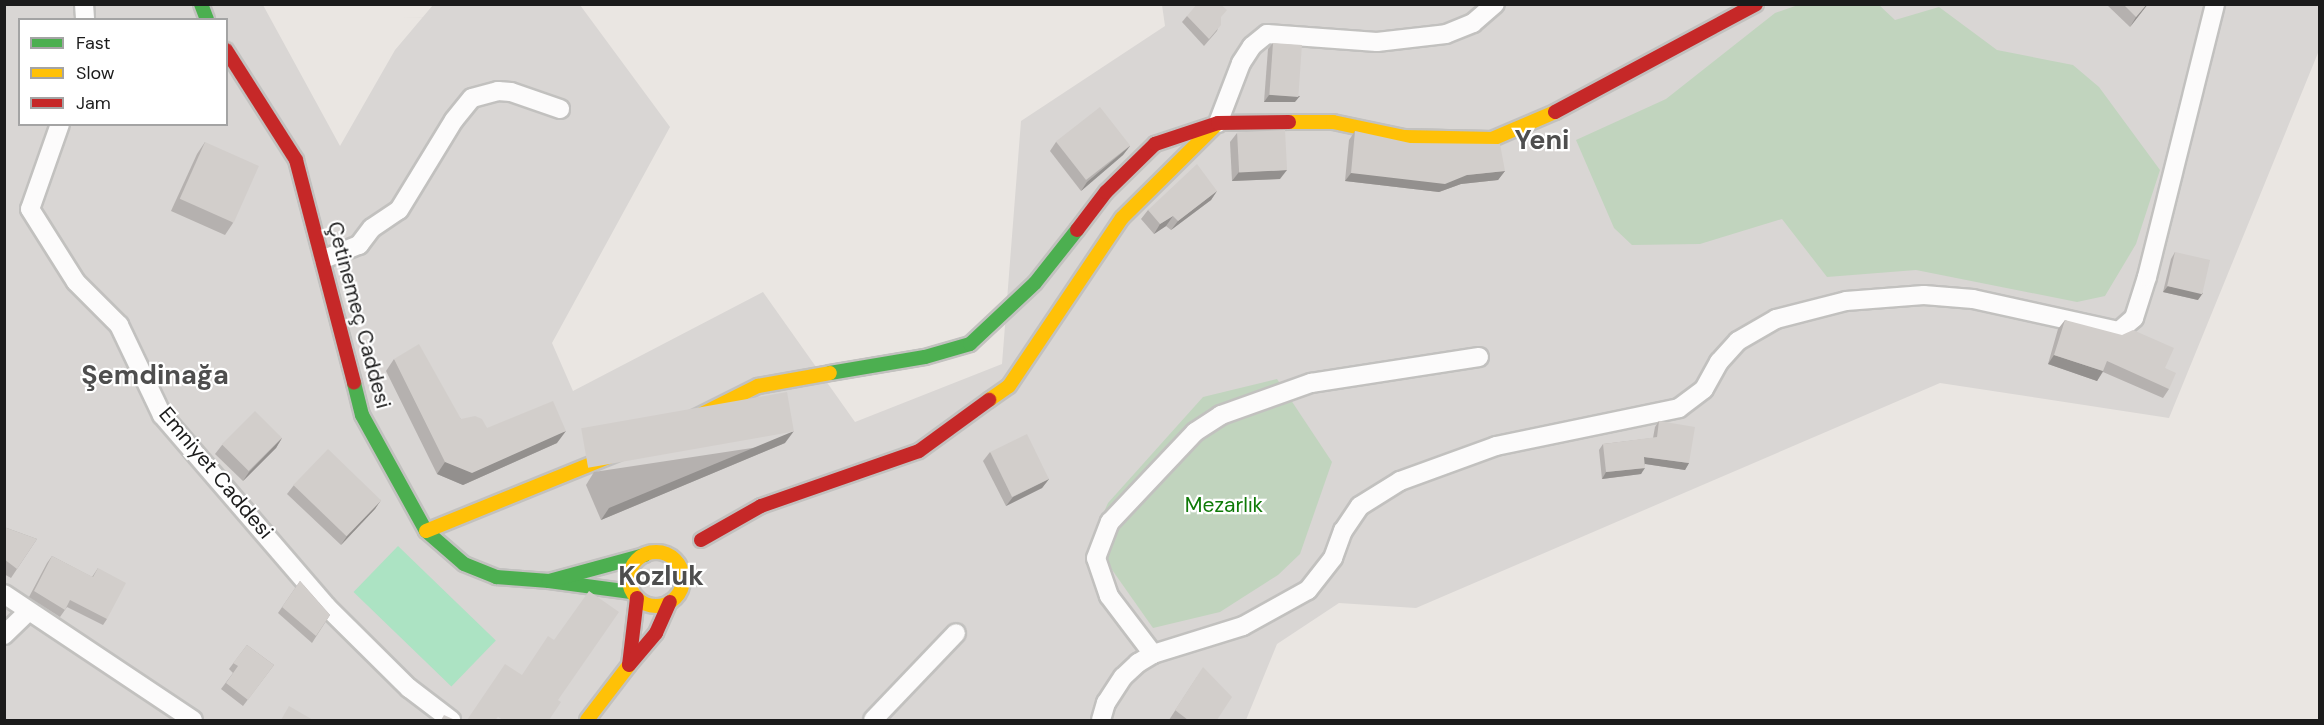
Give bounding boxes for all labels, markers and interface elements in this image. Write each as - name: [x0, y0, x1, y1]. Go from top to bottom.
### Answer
- legend: [18, 18, 228, 126]
- text: Fast: [76, 31, 111, 55]
- text: Slow: [76, 61, 115, 85]
- text: Jam: [76, 91, 111, 115]
- district label: Yeni: [1514, 124, 1570, 156]
- street label: Çetinemeç Caddesi: [322, 219, 396, 411]
- district label: Şemdinağa: [81, 359, 229, 391]
- street label: Emniyet Caddesi: [154, 402, 278, 544]
- park label: Mezarlık: [1185, 492, 1263, 518]
- district label: Kozluk: [618, 560, 704, 592]

